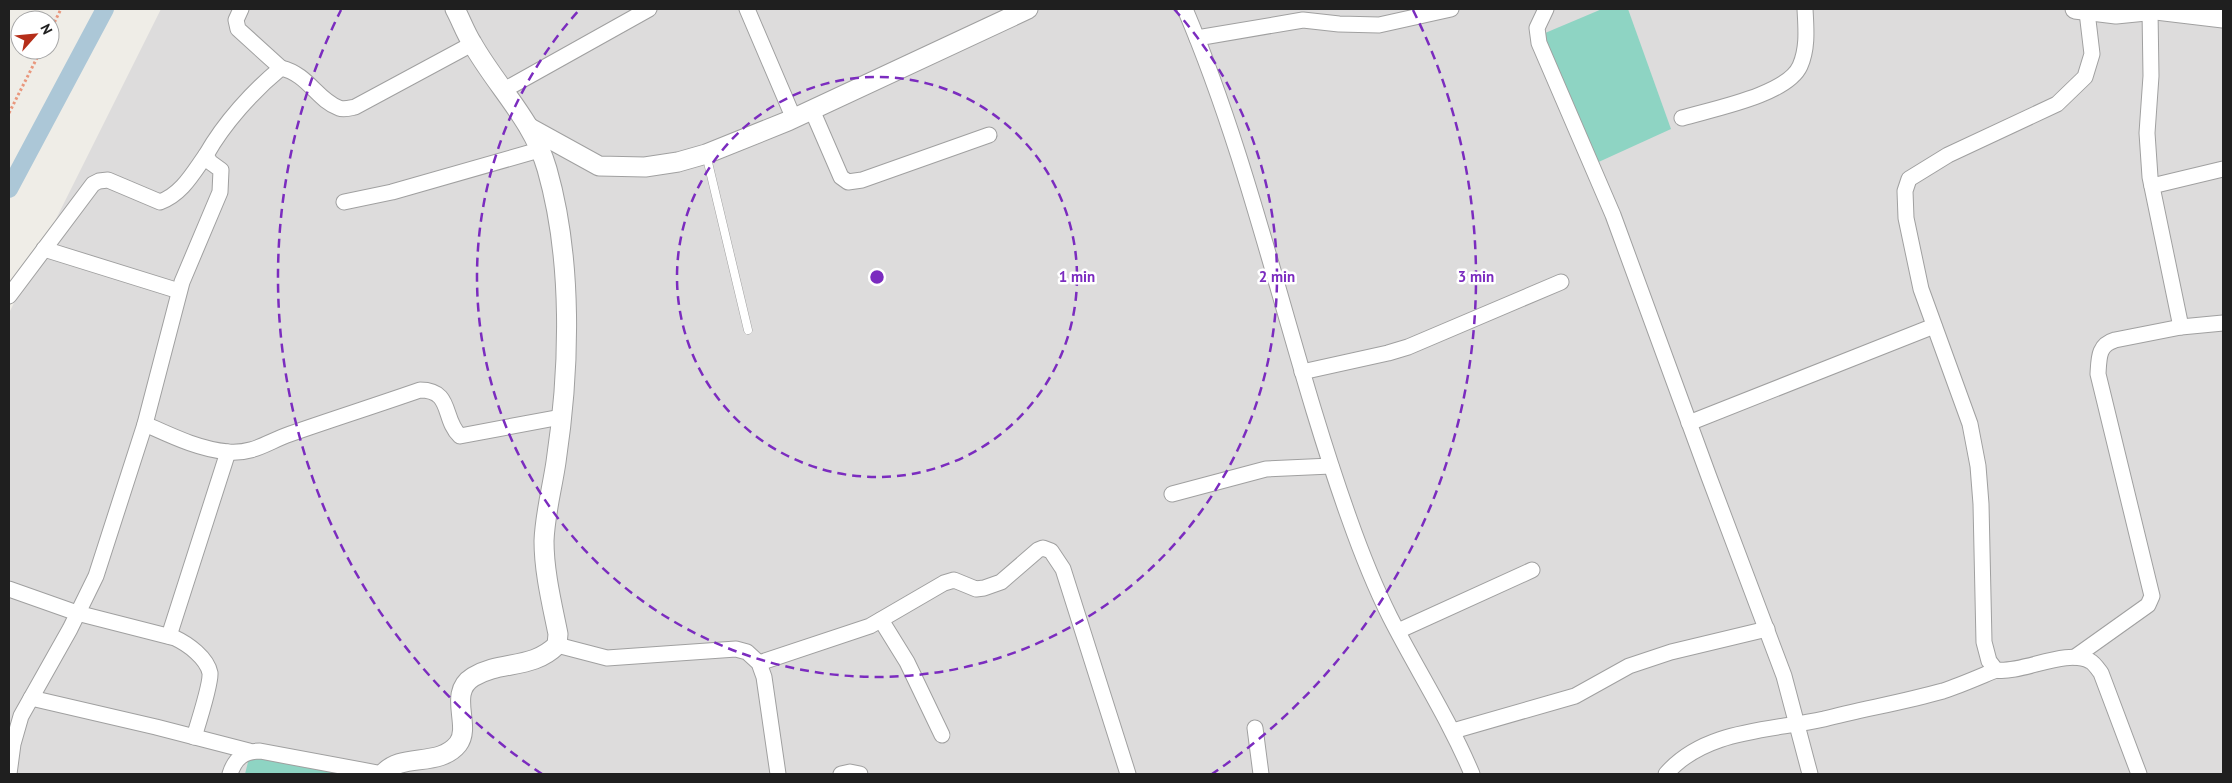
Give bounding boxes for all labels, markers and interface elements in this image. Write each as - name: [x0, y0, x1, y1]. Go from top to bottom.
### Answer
- north arrow: [10, 10, 60, 60]
- text: N: [36, 21, 57, 37]
- text: 1 min: [1059, 267, 1095, 286]
- text: 2 min: [1259, 267, 1295, 286]
- text: 3 min: [1458, 267, 1494, 286]
- centre of rings: [868, 268, 886, 286]

